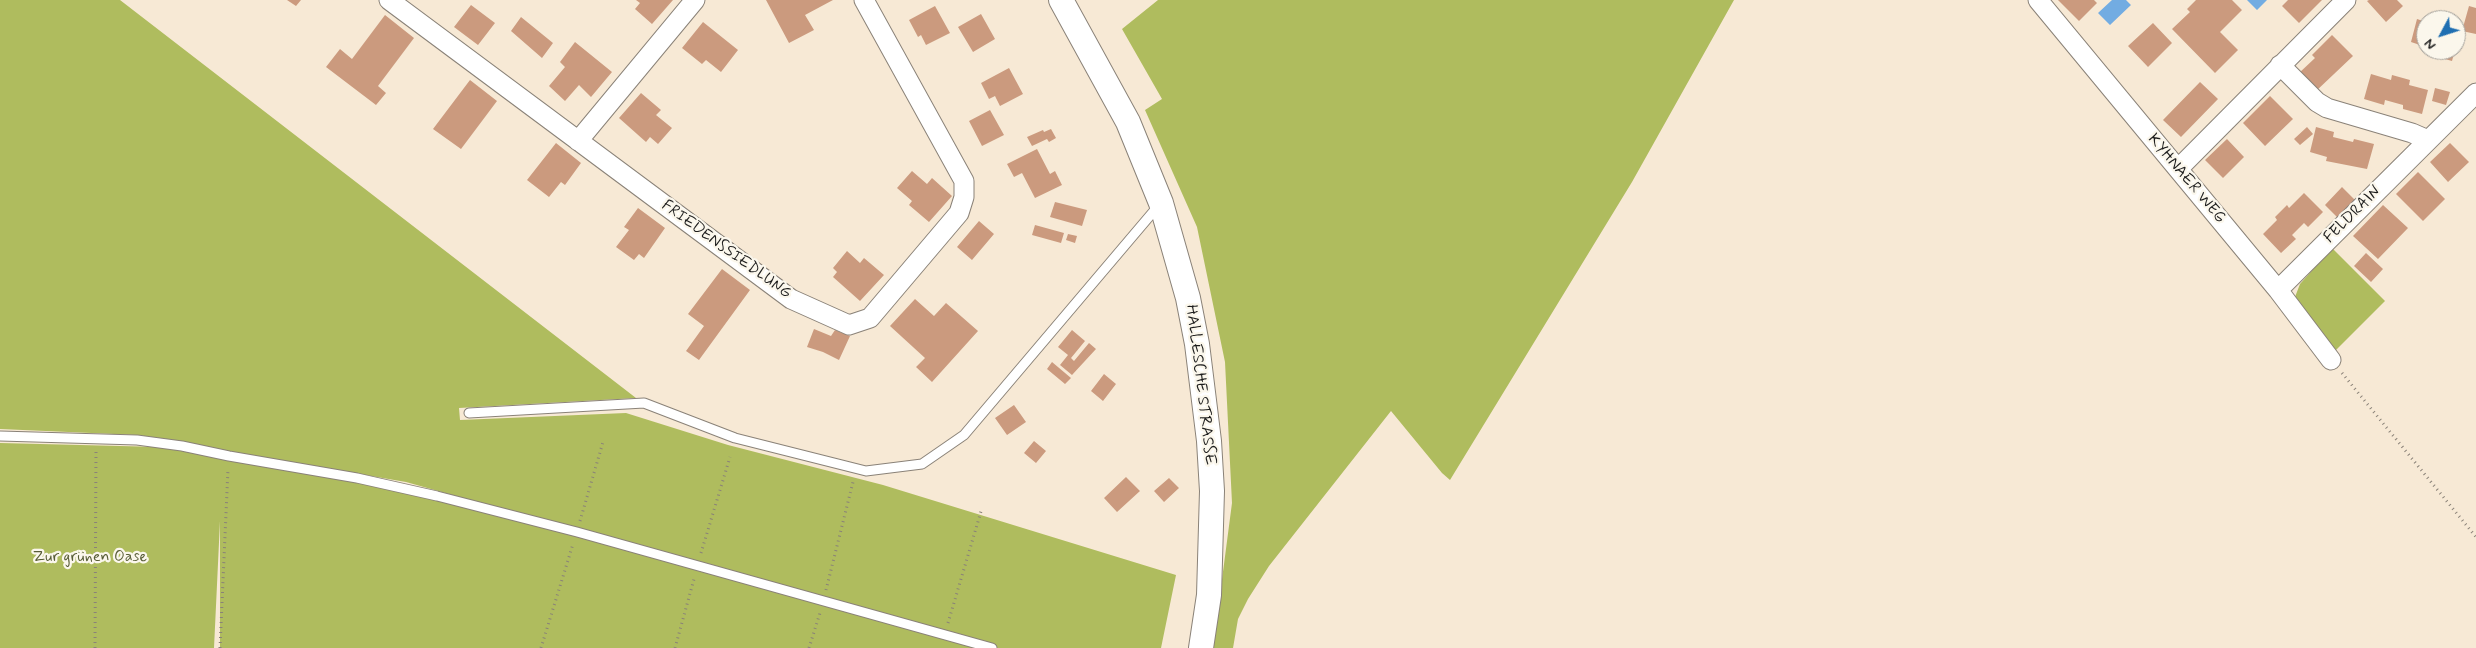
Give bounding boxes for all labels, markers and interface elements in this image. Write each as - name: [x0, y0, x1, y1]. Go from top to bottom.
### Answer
- north arrow: [2416, 10, 2466, 60]
- text: N: [2420, 35, 2440, 53]
- street label: KYHNAER WEG: [2143, 130, 2229, 228]
- street label: FELDRAIN: [2320, 182, 2386, 248]
- street label: FRIEDENSSIEDLUNG: [657, 196, 795, 304]
- street label: HALLESCHE STRASSE: [1181, 304, 1219, 466]
- park label: Zur grünen Oase: [33, 548, 147, 568]

